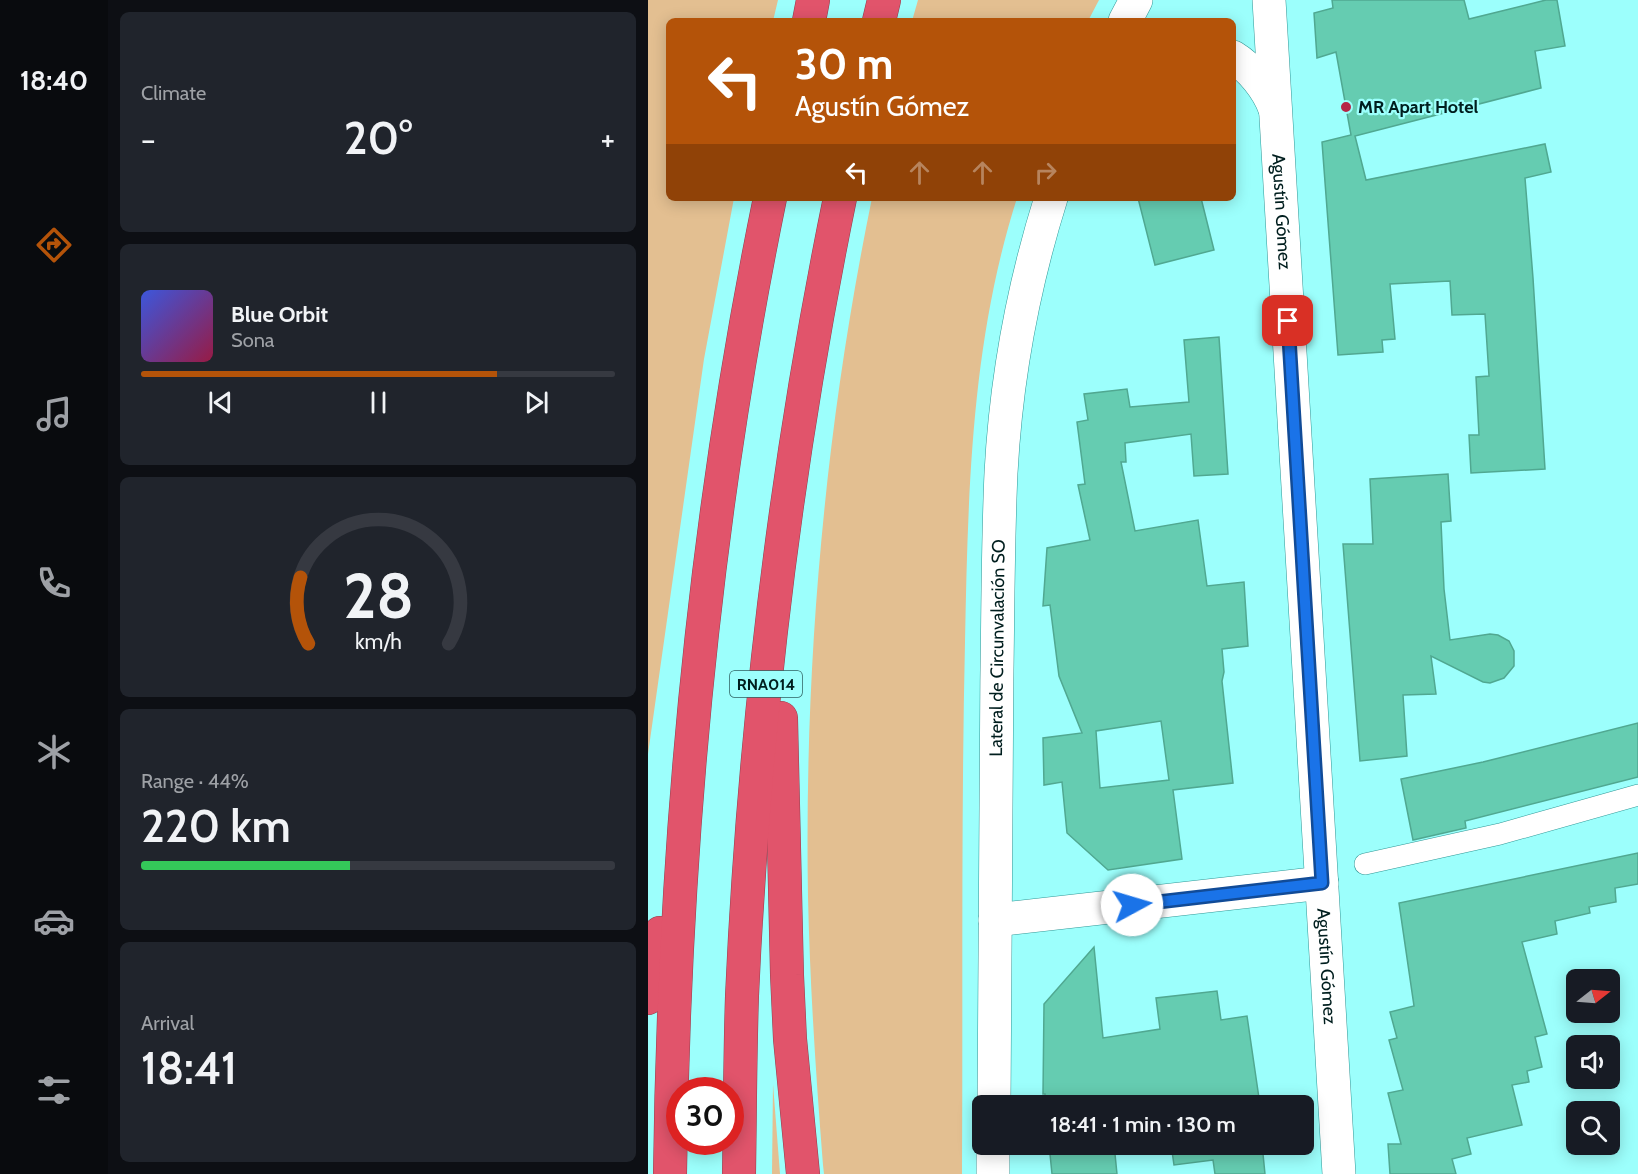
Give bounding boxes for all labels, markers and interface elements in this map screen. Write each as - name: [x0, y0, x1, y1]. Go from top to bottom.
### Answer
- text: 30 m: [795, 38, 893, 90]
- icon: left: [696, 42, 774, 120]
- text: 18:40: [20, 64, 88, 97]
- text: Climate: [141, 81, 206, 105]
- text: Agustín Gómez: [795, 90, 969, 123]
- place label: MR Apart Hotel: [1358, 96, 1478, 118]
- marker: MR Apart Hotel: [1339, 100, 1353, 114]
- text: 20°: [344, 111, 412, 165]
- text: −: [141, 119, 156, 159]
- text: +: [600, 119, 615, 159]
- street label: Agustín Gómez: [1267, 153, 1296, 271]
- icon: left: [840, 156, 873, 189]
- icon: ahead: [903, 156, 936, 189]
- icon: ahead: [966, 156, 999, 189]
- icon: right: [1029, 156, 1062, 189]
- icon: directions: [33, 224, 75, 266]
- pin: [1262, 295, 1313, 346]
- text: Blue Orbit: [231, 301, 328, 328]
- icon: arrive: [1271, 304, 1304, 337]
- text: Sona: [231, 328, 274, 352]
- icon: previous: [204, 386, 237, 419]
- icon: pause: [362, 386, 395, 419]
- icon: next: [520, 386, 553, 419]
- icon: music: [33, 393, 75, 435]
- street label: Lateral de Circunvalación SO: [985, 539, 1010, 757]
- text: 28: [343, 558, 413, 634]
- icon: phone: [33, 562, 75, 604]
- text: km/h: [355, 628, 401, 654]
- road number: RNA014: [730, 671, 802, 697]
- icon: climate: [33, 731, 75, 773]
- text: Range · 44%: [141, 769, 249, 793]
- text: 220 km: [141, 799, 291, 853]
- position arrow: [1100, 873, 1164, 937]
- icon: car: [33, 900, 75, 942]
- street label: Agustín Gómez: [1312, 908, 1341, 1025]
- north arrow: [1566, 969, 1620, 1023]
- map controls: [1566, 969, 1620, 1155]
- text: Arrival: [141, 1011, 194, 1035]
- button: sound: [1566, 1035, 1620, 1089]
- text: 18:41: [141, 1041, 237, 1095]
- icon: filters: [33, 1069, 75, 1111]
- speed limit sign: 30: [666, 1077, 744, 1155]
- button: search: [1566, 1101, 1620, 1155]
- text: 18:41 · 1 min · 130 m: [1050, 1111, 1236, 1138]

